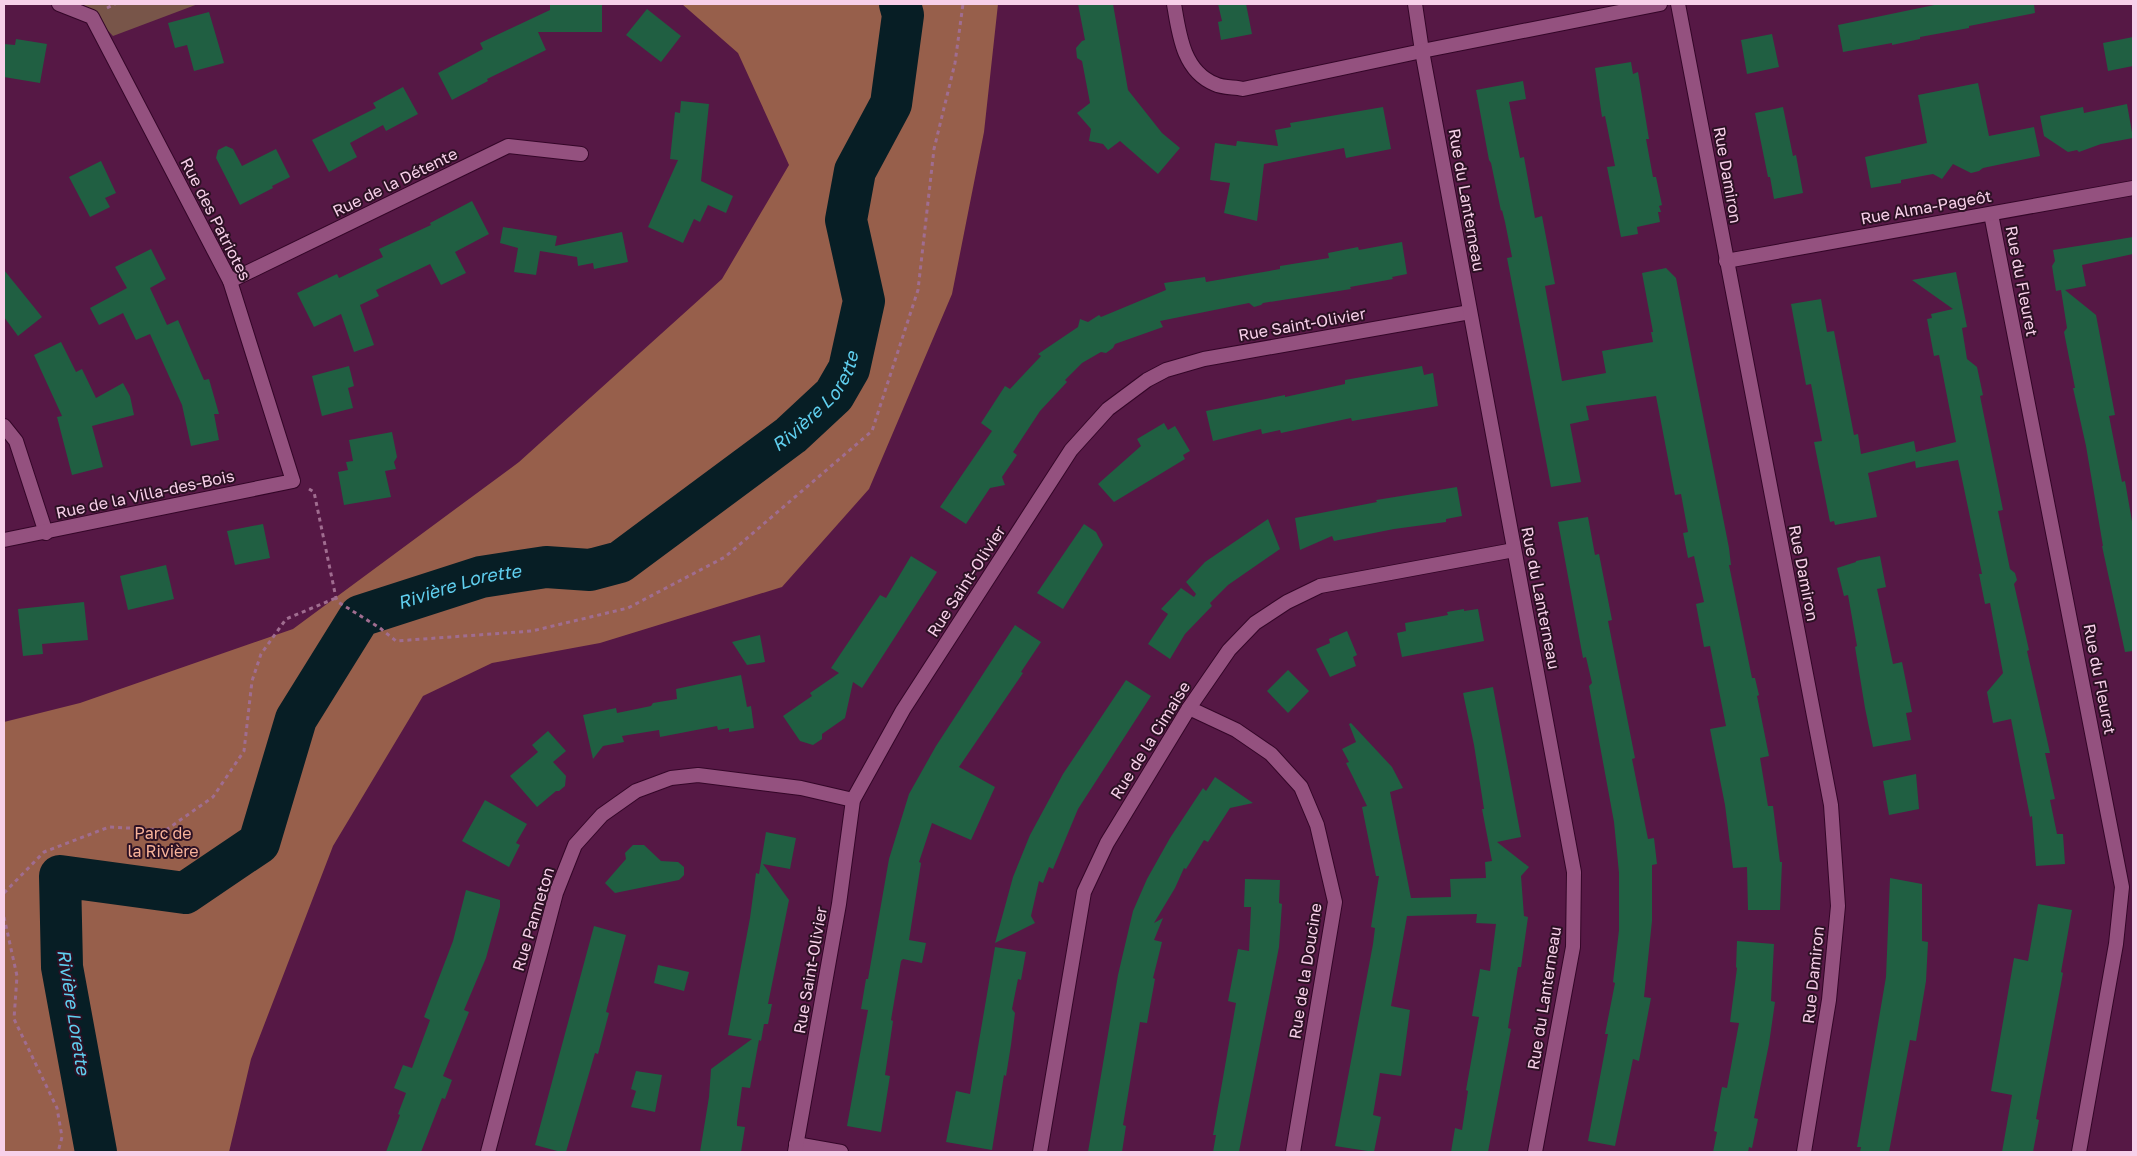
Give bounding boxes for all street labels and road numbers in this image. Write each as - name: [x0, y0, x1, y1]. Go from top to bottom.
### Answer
- street label: Rue Damiron: [1710, 125, 1746, 225]
- street label: Rue du Lanterneau: [1445, 127, 1489, 273]
- street label: Rue de la Détente: [329, 143, 461, 221]
- street label: Rue des Patriotes: [176, 154, 256, 284]
- street label: Rue Alma-Pageôt: [1859, 186, 1993, 228]
- street label: Rue du Fleuret: [2001, 224, 2043, 338]
- street label: Rue Saint-Olivier: [1237, 303, 1367, 345]
- street label: Rue de la Villa-des-Bois: [54, 465, 236, 523]
- street label: Rue Saint-Olivier: [922, 521, 1010, 641]
- street label: Rue Damiron: [1785, 523, 1823, 623]
- street label: Rue du Lanterneau: [1517, 525, 1565, 671]
- street label: Rue du Fleuret: [2079, 622, 2121, 736]
- street label: Rue de la Cimaise: [1106, 677, 1194, 803]
- street label: Rue Panneton: [508, 865, 558, 973]
- street label: Rue de la Doucine: [1284, 902, 1326, 1040]
- street label: Rue Saint-Olivier: [789, 905, 831, 1035]
- street label: Rue du Lanterneau: [1523, 925, 1565, 1071]
- street label: Rue Damiron: [1798, 925, 1828, 1025]

